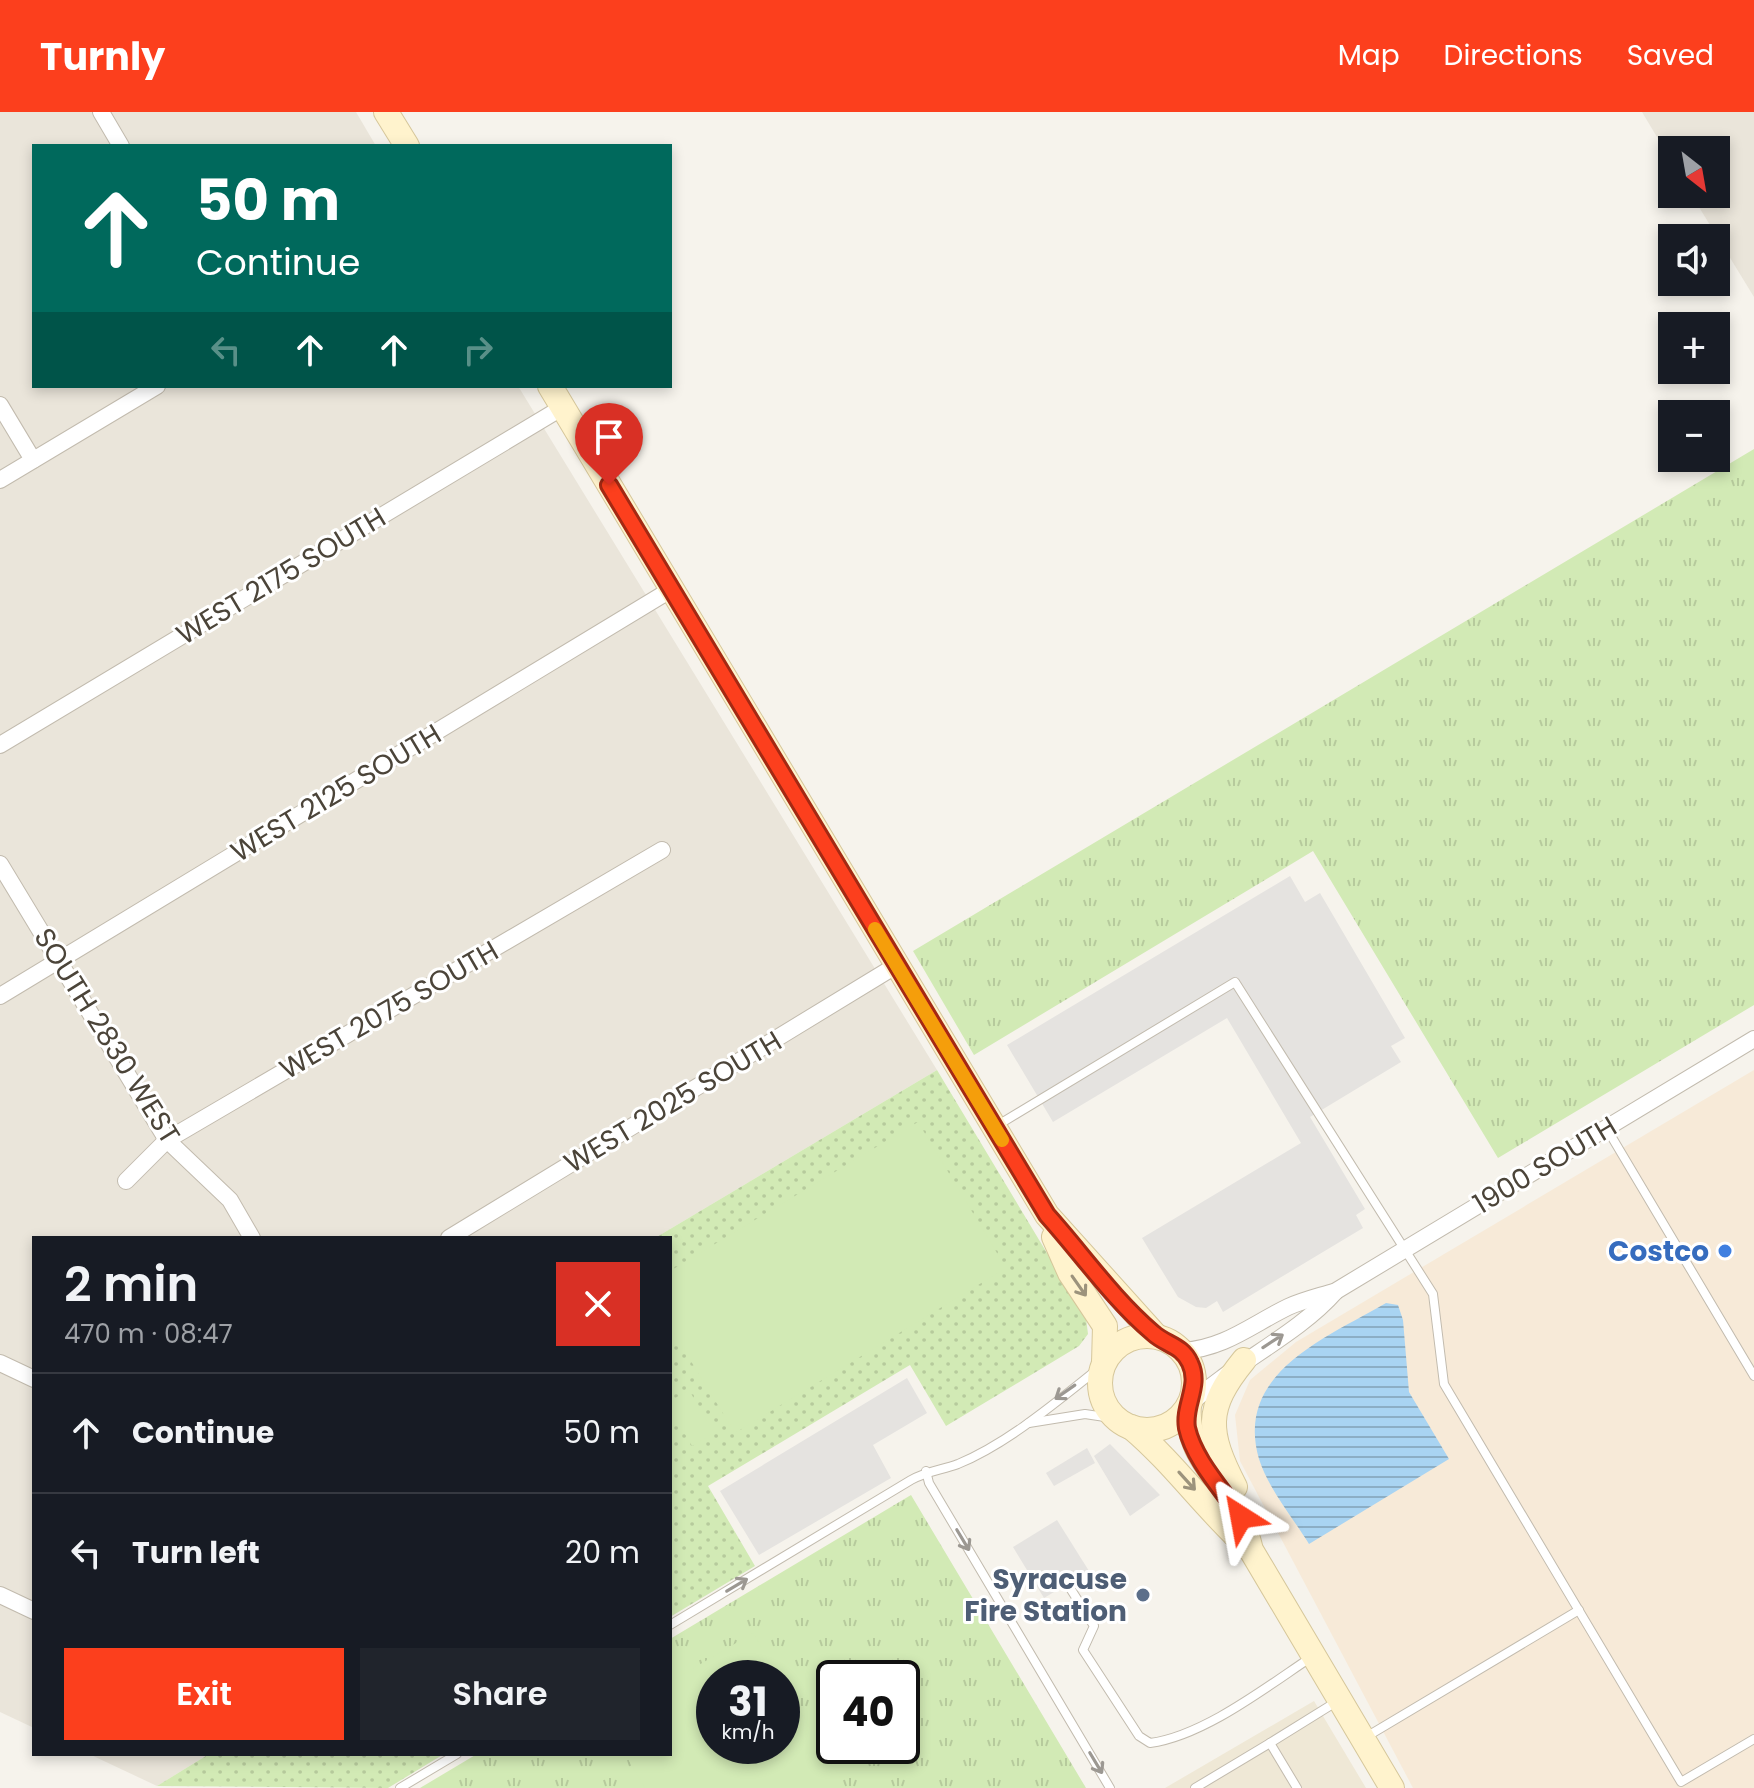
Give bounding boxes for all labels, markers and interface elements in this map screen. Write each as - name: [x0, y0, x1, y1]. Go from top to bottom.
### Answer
- text: Turnly: [40, 30, 165, 83]
- text: Map: [1338, 36, 1400, 75]
- text: Directions: [1444, 36, 1583, 75]
- text: Saved: [1627, 36, 1714, 75]
- north arrow: [1658, 136, 1730, 208]
- map controls: [1658, 136, 1730, 472]
- text: 50 m: [196, 161, 340, 240]
- icon: ahead: [64, 176, 168, 280]
- button: sound: [1658, 224, 1730, 296]
- text: Continue: [196, 237, 360, 288]
- button: +: [1658, 312, 1730, 384]
- icon: left: [204, 328, 248, 372]
- icon: ahead: [288, 328, 332, 372]
- icon: ahead: [372, 328, 416, 372]
- icon: right: [456, 328, 500, 372]
- button: −: [1658, 400, 1730, 472]
- pin: [575, 403, 643, 485]
- icon: arrive: [587, 415, 631, 459]
- street label: WEST 2175 SOUTH: [169, 498, 393, 654]
- street label: WEST 2125 SOUTH: [224, 715, 448, 871]
- street label: SOUTH 2830 WEST: [25, 921, 189, 1151]
- street label: WEST 2075 SOUTH: [272, 931, 506, 1089]
- street label: WEST 2025 SOUTH: [557, 1022, 789, 1182]
- street label: 1900 SOUTH: [1466, 1107, 1624, 1223]
- place label: Costco: [1608, 1232, 1709, 1271]
- marker: Costco: [1716, 1242, 1734, 1260]
- text: 2 min: [64, 1251, 198, 1318]
- button: close: [556, 1262, 640, 1346]
- one-way arrow: [1071, 1274, 1087, 1296]
- text: 470 m · 08:47: [64, 1316, 233, 1352]
- one-way arrow: [1261, 1333, 1284, 1349]
- one-way arrow: [1055, 1384, 1077, 1400]
- icon: ahead: [64, 1411, 108, 1455]
- text: Continue: [132, 1411, 274, 1454]
- text: 50 m: [563, 1411, 640, 1454]
- one-way arrow: [1177, 1471, 1195, 1491]
- position arrow: [1199, 1475, 1283, 1559]
- one-way arrow: [955, 1528, 971, 1551]
- icon: left: [64, 1531, 108, 1575]
- text: Turn left: [132, 1531, 260, 1574]
- text: 20 m: [565, 1531, 640, 1574]
- place label: Syracuse Fire Station: [964, 1560, 1127, 1631]
- one-way arrow: [725, 1576, 748, 1592]
- marker: Syracuse Fire Station: [1134, 1586, 1152, 1604]
- button: Exit: [64, 1648, 344, 1740]
- button: Share: [360, 1648, 640, 1740]
- speed limit sign: 40: [816, 1660, 920, 1764]
- text: 31: [728, 1674, 768, 1730]
- text: km/h: [721, 1718, 775, 1746]
- one-way arrow: [1088, 1751, 1104, 1774]

